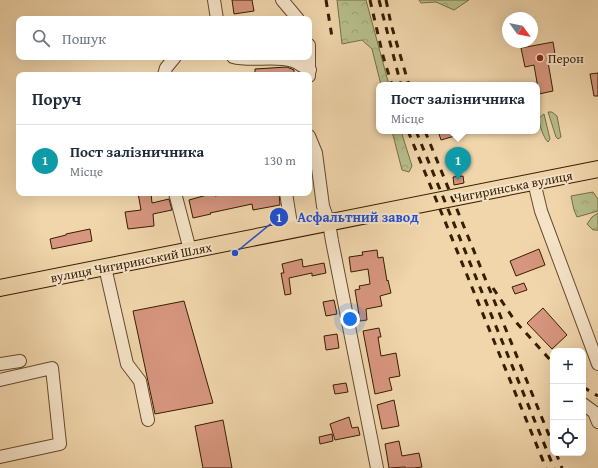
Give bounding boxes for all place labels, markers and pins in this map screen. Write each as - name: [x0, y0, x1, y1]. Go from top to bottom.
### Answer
- place label: Перон: [548, 49, 584, 68]
- marker: Перон: [535, 53, 545, 63]
- pin: 1: [445, 147, 471, 180]
- callout: Асфальтний завод: [269, 204, 427, 230]

